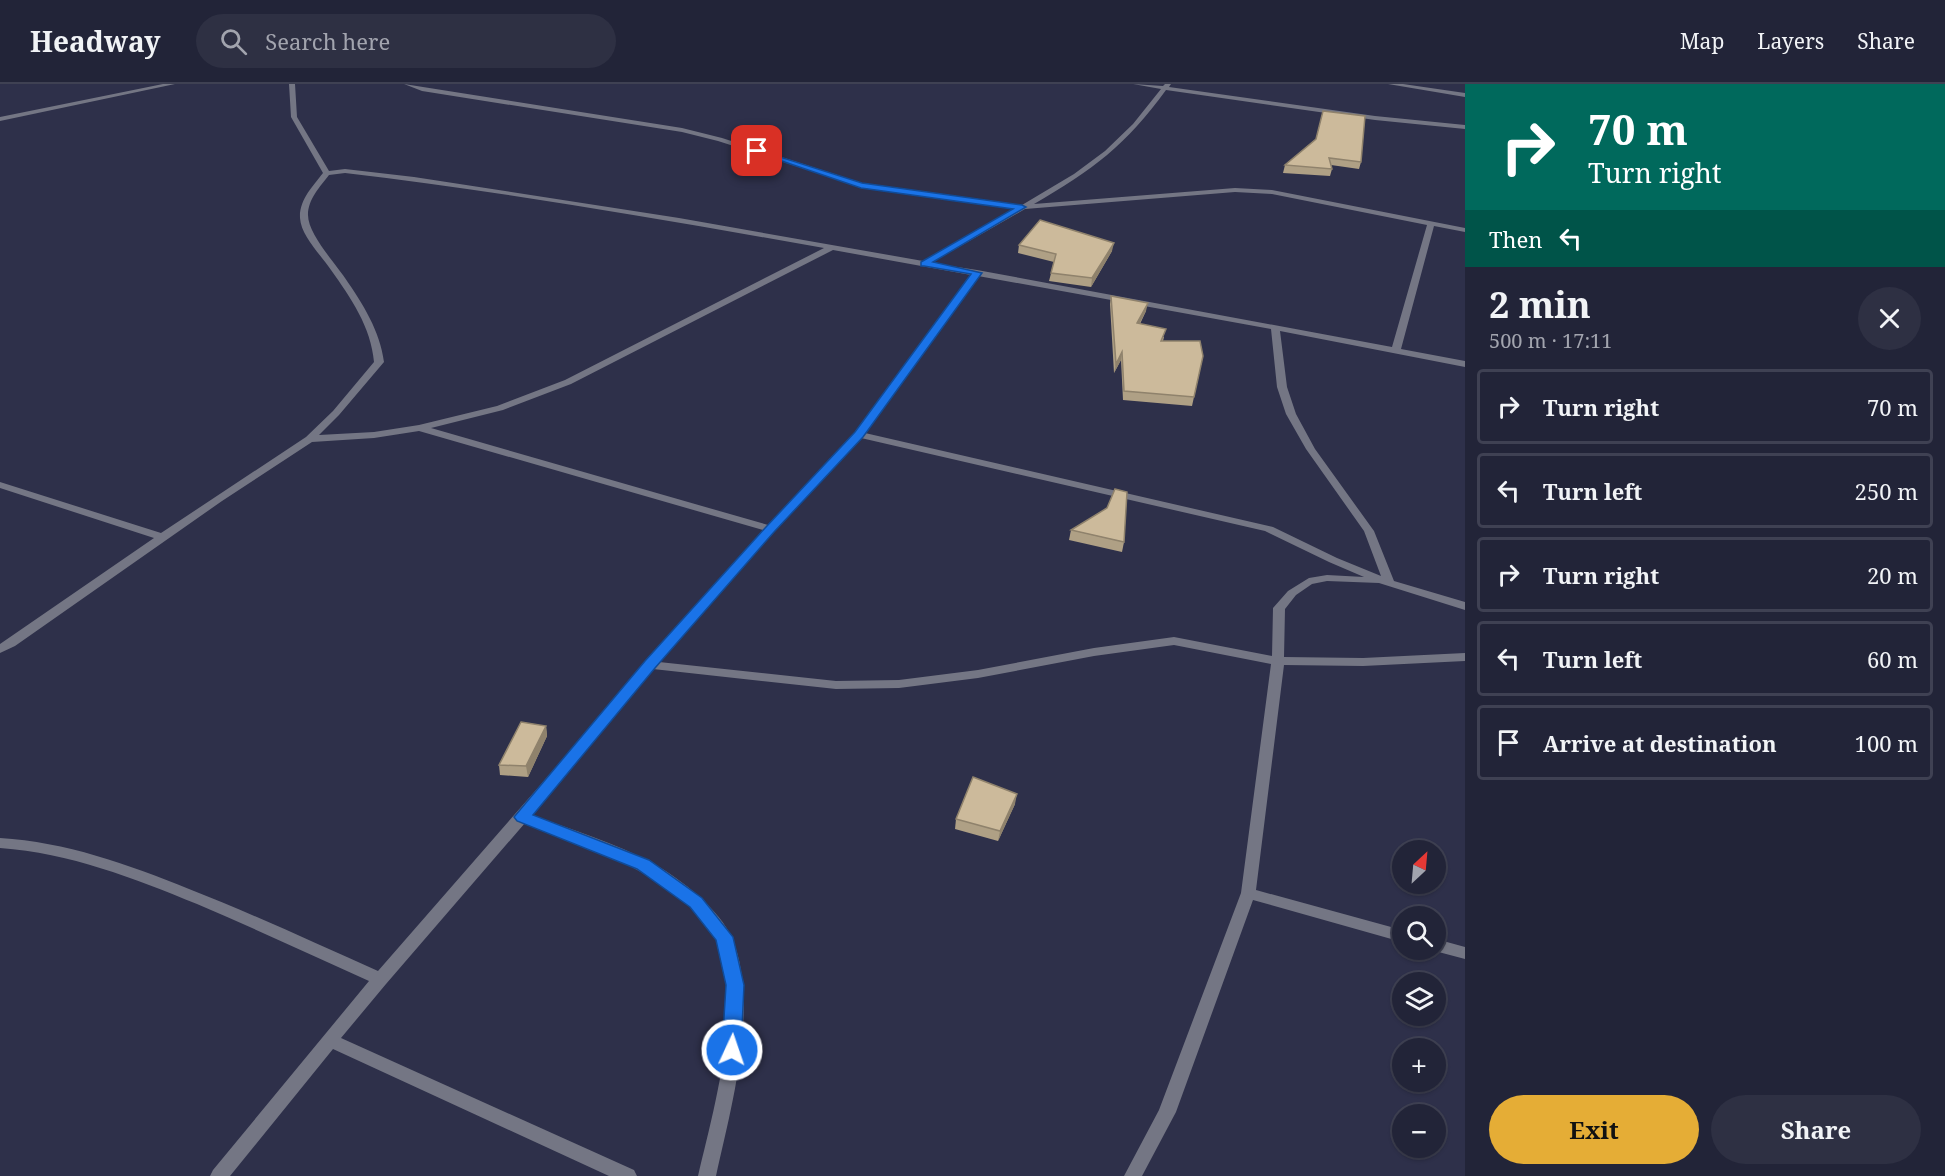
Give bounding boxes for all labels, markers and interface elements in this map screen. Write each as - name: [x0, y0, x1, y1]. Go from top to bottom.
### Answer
- search box: [196, 14, 616, 68]
- text: Headway: [30, 22, 160, 60]
- icon: search: [217, 25, 250, 58]
- text: Search here: [265, 26, 390, 56]
- text: Map: [1680, 27, 1724, 55]
- text: Layers: [1757, 27, 1824, 55]
- text: Share: [1857, 27, 1915, 55]
- text: 70 m: [1588, 100, 1688, 157]
- icon: right: [1489, 108, 1567, 186]
- pin: [731, 125, 782, 176]
- icon: arrive: [740, 134, 773, 167]
- text: Turn right: [1588, 154, 1721, 191]
- icon: left: [1554, 222, 1587, 255]
- text: Then: [1489, 224, 1542, 254]
- text: 2 min: [1489, 280, 1591, 329]
- button: close: [1858, 287, 1921, 350]
- text: 500 m · 17:11: [1489, 327, 1612, 354]
- icon: right: [1492, 390, 1525, 423]
- text: Turn right: [1543, 392, 1659, 422]
- text: 70 m: [1867, 392, 1918, 422]
- icon: left: [1492, 474, 1525, 507]
- text: Turn left: [1543, 476, 1642, 506]
- text: 250 m: [1855, 476, 1918, 506]
- icon: right: [1492, 558, 1525, 591]
- text: Turn right: [1543, 560, 1659, 590]
- text: 20 m: [1867, 560, 1918, 590]
- icon: left: [1492, 642, 1525, 675]
- text: Turn left: [1543, 644, 1642, 674]
- text: 60 m: [1867, 644, 1918, 674]
- icon: arrive: [1492, 726, 1525, 759]
- text: Arrive at destination: [1543, 728, 1777, 758]
- text: 100 m: [1855, 728, 1918, 758]
- north arrow: [1392, 840, 1446, 894]
- map controls: [1392, 840, 1446, 1158]
- button: search: [1392, 906, 1446, 960]
- button: layers: [1392, 972, 1446, 1026]
- position arrow: [700, 1018, 764, 1082]
- button: +: [1392, 1038, 1446, 1092]
- button: Exit: [1489, 1095, 1699, 1164]
- button: Share: [1711, 1095, 1921, 1164]
- button: −: [1392, 1104, 1446, 1158]

